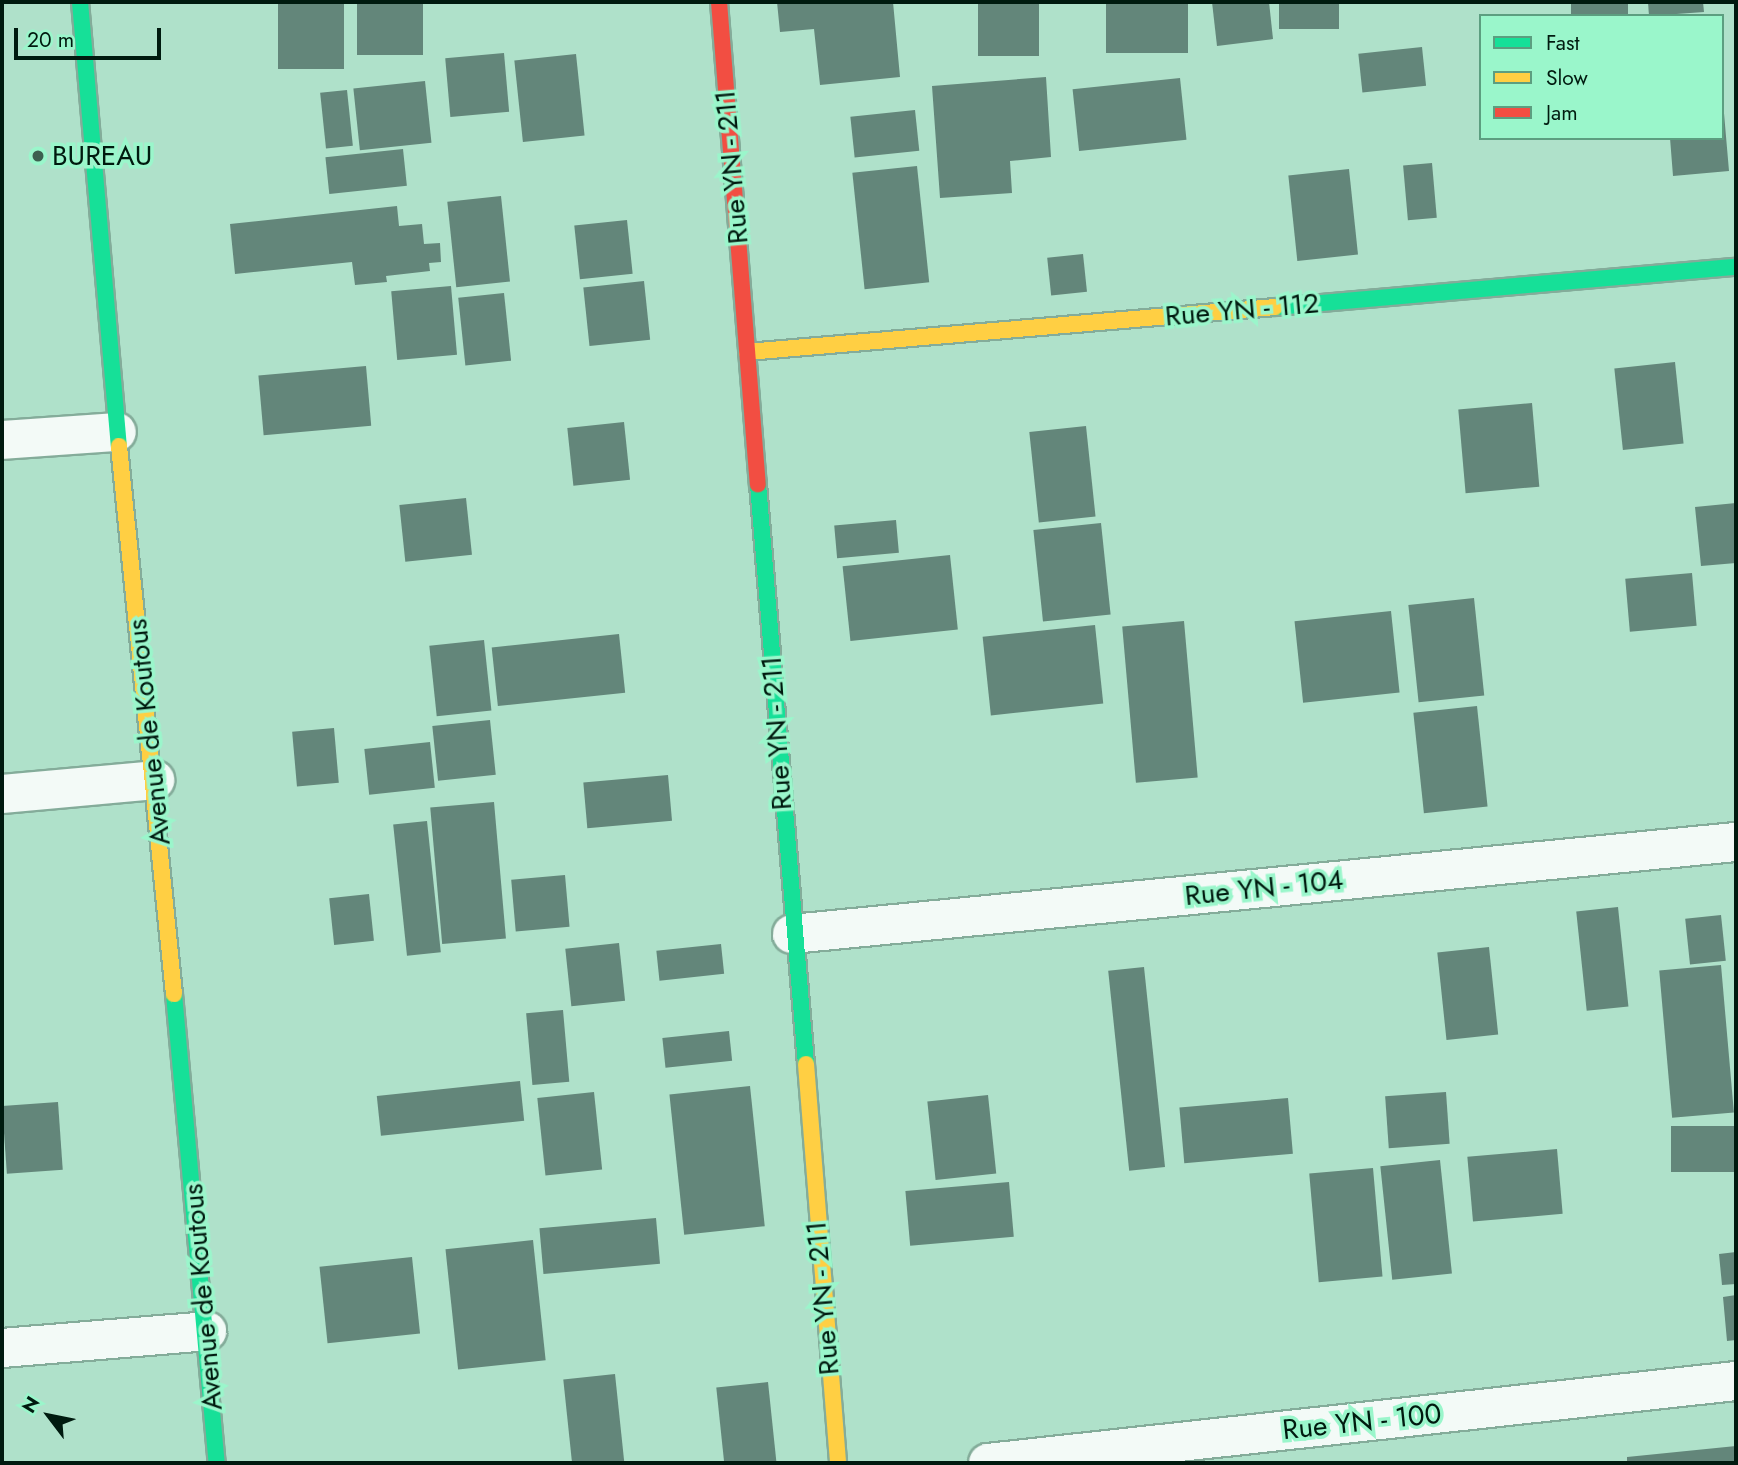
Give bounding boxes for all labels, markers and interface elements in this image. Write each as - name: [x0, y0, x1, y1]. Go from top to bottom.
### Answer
- scale bar: [18, 14, 164, 58]
- legend: [1479, 14, 1724, 140]
- text: 20 m: [27, 25, 74, 55]
- text: Fast: [1546, 28, 1579, 58]
- text: Slow: [1546, 63, 1588, 93]
- street label: Rue YN - 211: [709, 89, 755, 245]
- text: Jam: [1546, 98, 1578, 128]
- place label: BUREAU: [52, 139, 152, 173]
- marker: BUREAU: [30, 148, 46, 164]
- street label: Rue YN - 112: [1164, 287, 1320, 333]
- street label: Avenue de Koutous: [120, 617, 178, 847]
- street label: Rue YN - 211: [755, 655, 799, 811]
- street label: Rue YN - 104: [1183, 863, 1345, 913]
- street label: Avenue de Koutous: [176, 1182, 230, 1412]
- street label: Rue YN - 211: [800, 1220, 846, 1376]
- north arrow: [14, 1381, 84, 1451]
- text: N: [15, 1391, 46, 1418]
- street label: Rue YN - 100: [1281, 1397, 1443, 1447]

